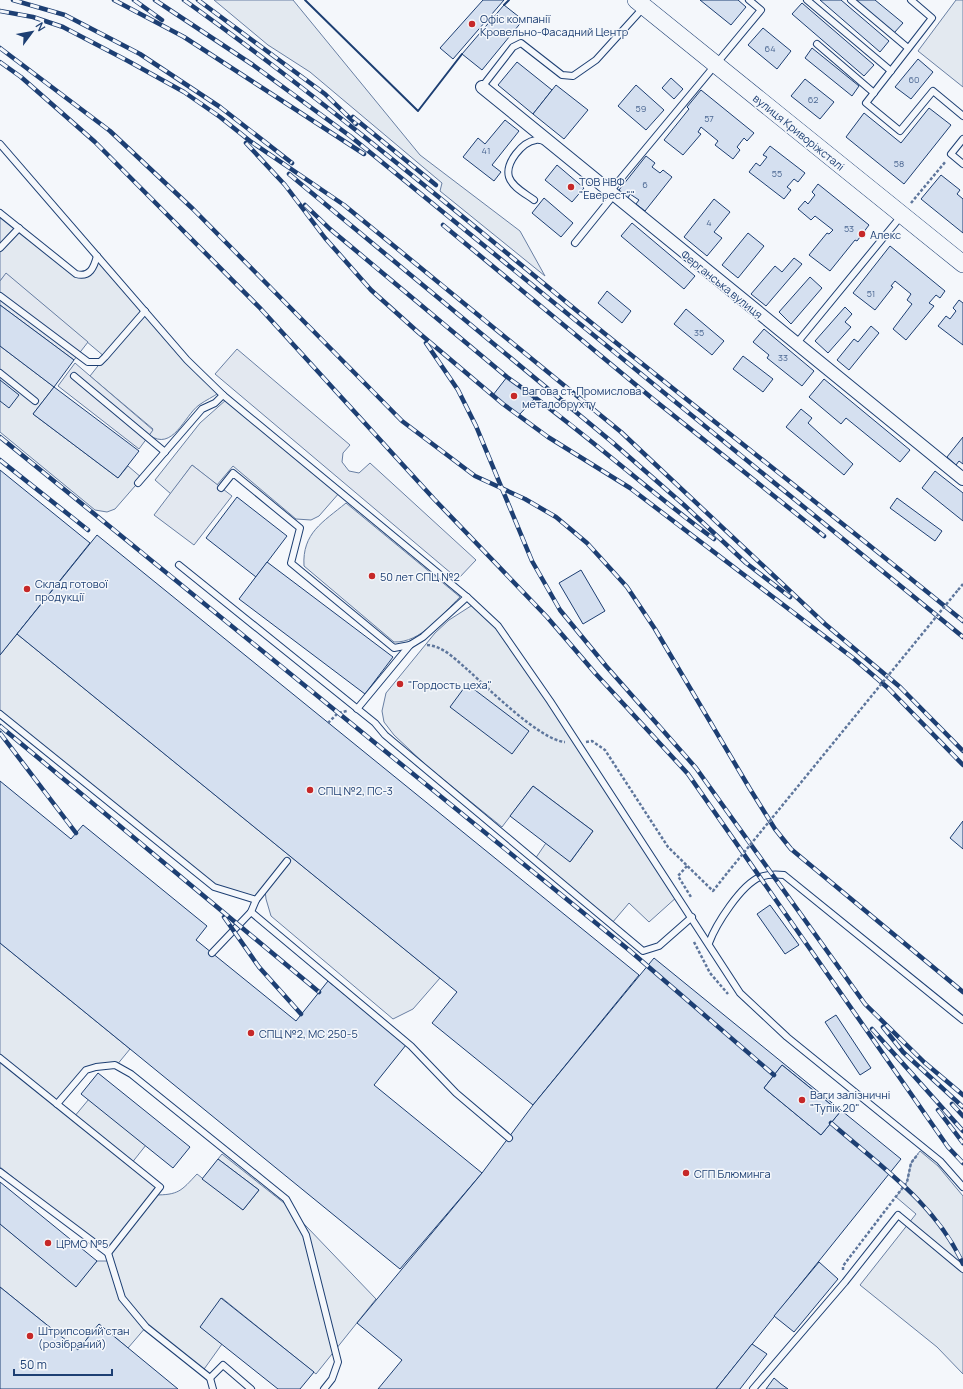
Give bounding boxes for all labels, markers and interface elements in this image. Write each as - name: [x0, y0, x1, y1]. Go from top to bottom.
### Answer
- place label: Офіс компанії Кровельно-Фасадний Центр: [480, 11, 629, 39]
- north arrow: [12, 12, 52, 52]
- text: N: [32, 19, 49, 34]
- marker: Офіс компанії Кровельно-Фасадний Центр: [467, 19, 477, 29]
- house number: 64: [765, 42, 775, 55]
- house number: 60: [908, 73, 920, 86]
- street label: вулиця Криворіжсталі: [750, 90, 848, 174]
- house number: 62: [808, 93, 818, 106]
- house number: 59: [636, 102, 646, 115]
- house number: 57: [704, 112, 714, 125]
- house number: 41: [482, 144, 490, 157]
- house number: 58: [894, 157, 904, 170]
- house number: 55: [772, 167, 782, 180]
- place label: ТОВ НВФ "Еверест"": [579, 174, 635, 202]
- house number: 6: [642, 178, 648, 191]
- marker: ТОВ НВФ "Еверест"": [566, 182, 576, 192]
- house number: 4: [706, 216, 712, 229]
- house number: 53: [844, 222, 854, 235]
- place label: Алекс: [870, 227, 901, 242]
- marker: Алекс: [857, 229, 867, 239]
- street label: Ферганська вулиця: [678, 246, 766, 322]
- house number: 51: [867, 287, 875, 300]
- house number: 35: [694, 326, 704, 339]
- house number: 33: [778, 351, 788, 364]
- place label: Вагова ст. Промислова металобрухту: [522, 383, 641, 411]
- marker: Вагова ст. Промислова металобрухту: [509, 391, 519, 401]
- place label: 50 лет СПЦ №2: [380, 569, 460, 584]
- marker: 50 лет СПЦ №2: [367, 571, 377, 581]
- place label: Склад готової продукції: [35, 576, 108, 604]
- marker: Склад готової продукції: [22, 584, 32, 594]
- place label: "Гордость цеха": [408, 677, 492, 692]
- marker: "Гордость цеха": [395, 679, 405, 689]
- place label: СПЦ №2, ПС-3: [318, 783, 393, 798]
- marker: СПЦ №2, ПС-3: [305, 785, 315, 795]
- place label: СПЦ №2, МС 250-5: [259, 1026, 358, 1041]
- marker: СПЦ №2, МС 250-5: [246, 1028, 256, 1038]
- place label: Ваги залізничні "Тупік 20": [810, 1087, 890, 1115]
- marker: Ваги залізничні "Тупік 20": [797, 1095, 807, 1105]
- place label: СГП Блюминга: [694, 1166, 771, 1181]
- marker: СГП Блюминга: [681, 1168, 691, 1178]
- place label: ЦРМО №5: [56, 1236, 108, 1251]
- marker: ЦРМО №5: [43, 1238, 53, 1248]
- place label: Штрипсовий стан (розібраний): [38, 1323, 130, 1351]
- marker: Штрипсовий стан (розібраний): [25, 1331, 35, 1341]
- scale bar: [14, 1351, 112, 1377]
- text: 50 m: [20, 1356, 47, 1373]

